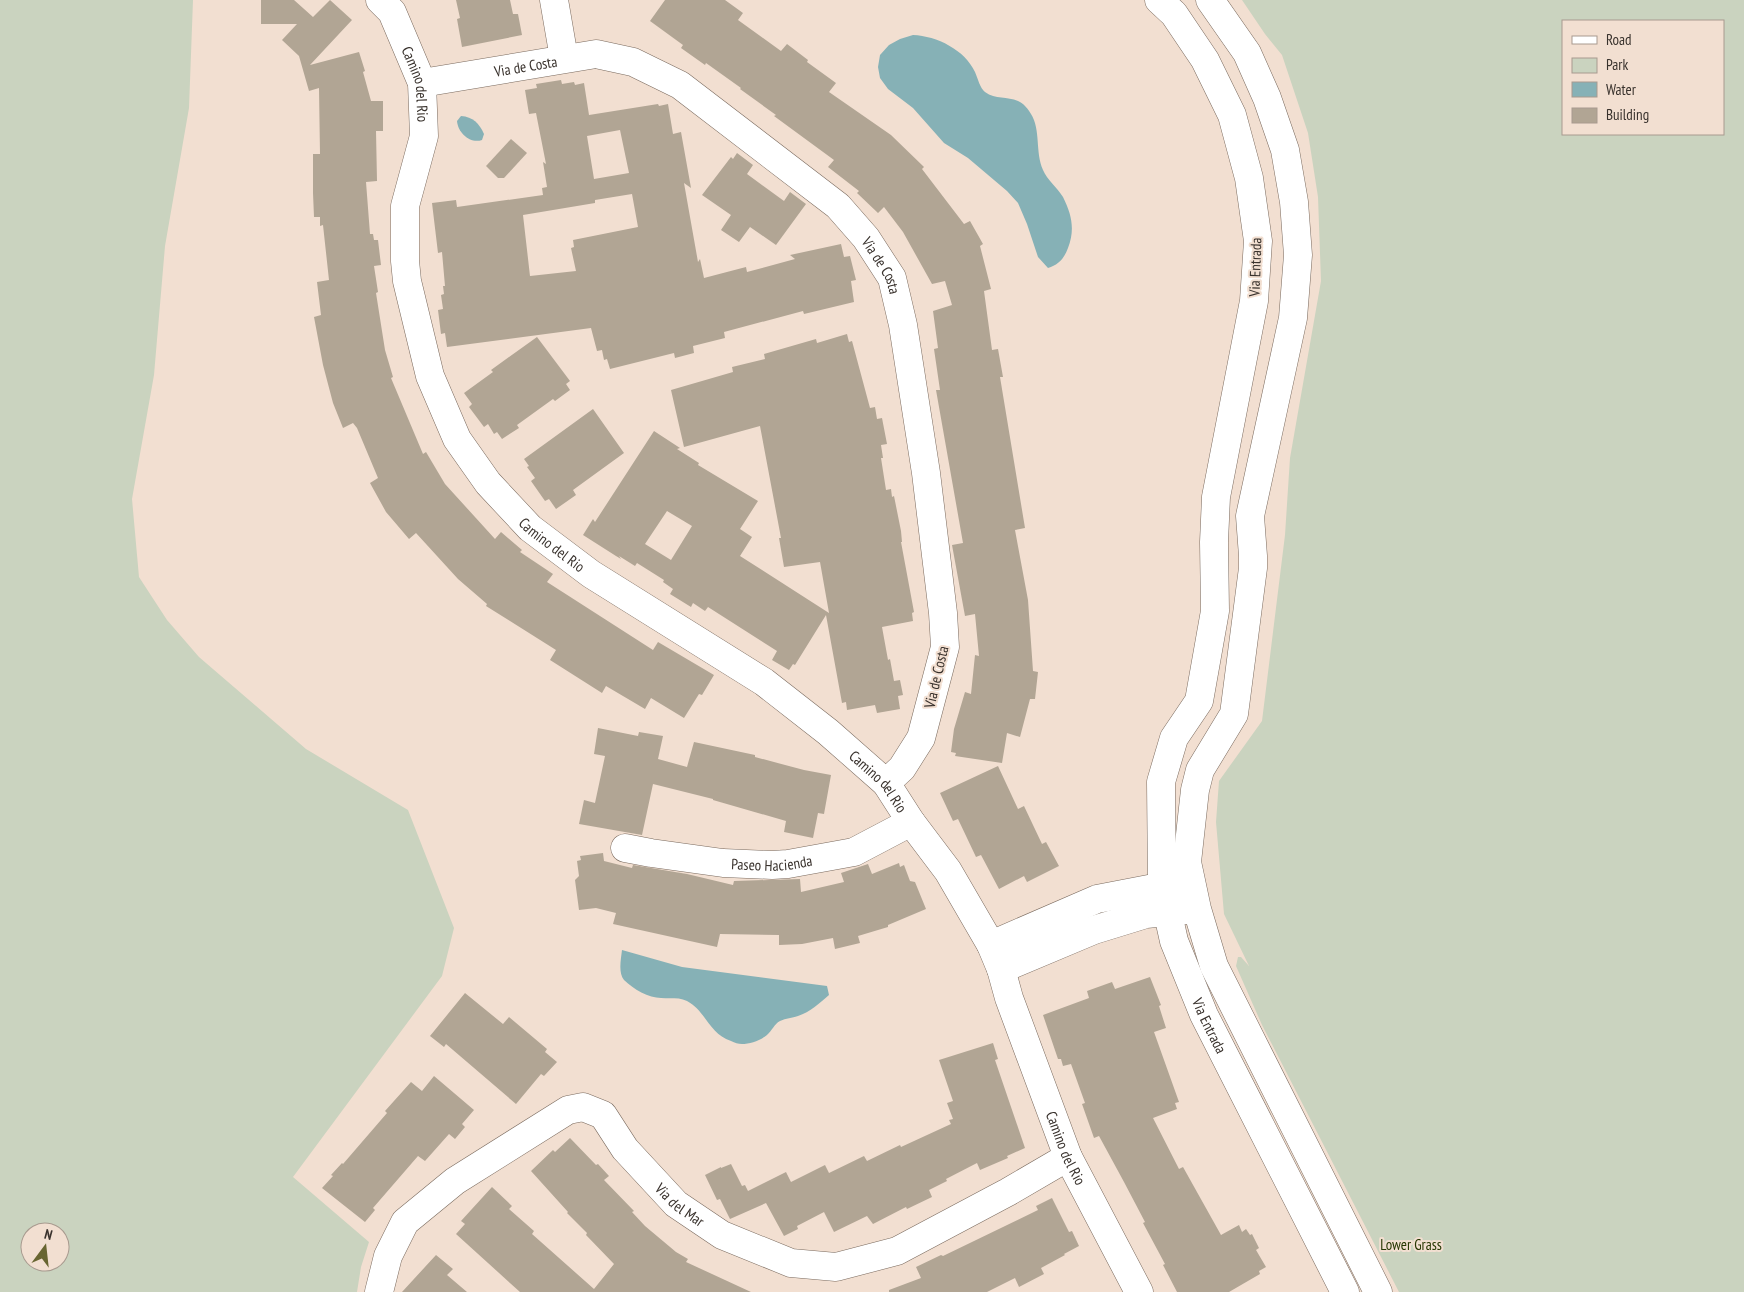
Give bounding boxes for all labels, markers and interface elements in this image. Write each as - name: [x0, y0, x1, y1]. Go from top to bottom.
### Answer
- legend: [1562, 20, 1724, 135]
- text: Road: [1606, 30, 1632, 49]
- street label: Camino del Rio: [398, 43, 433, 122]
- street label: Via de Costa: [492, 51, 558, 80]
- text: Park: [1606, 55, 1628, 74]
- text: Water: [1606, 80, 1637, 99]
- text: Building: [1606, 105, 1649, 124]
- street label: Via de Costa: [858, 232, 905, 296]
- street label: Via Entrada: [1244, 237, 1266, 298]
- street label: Camino del Rio: [515, 513, 589, 576]
- street label: Via de Costa: [919, 644, 952, 711]
- street label: Camino del Rio: [846, 746, 912, 816]
- street label: Paseo Hacienda: [731, 850, 814, 875]
- street label: Via Entrada: [1188, 994, 1231, 1056]
- street label: Camino del Rio: [1042, 1108, 1090, 1188]
- street label: Via del Mar: [651, 1178, 709, 1231]
- north arrow: [20, 1222, 70, 1272]
- text: N: [42, 1225, 54, 1244]
- park label: Lower Grass: [1380, 1235, 1442, 1254]

